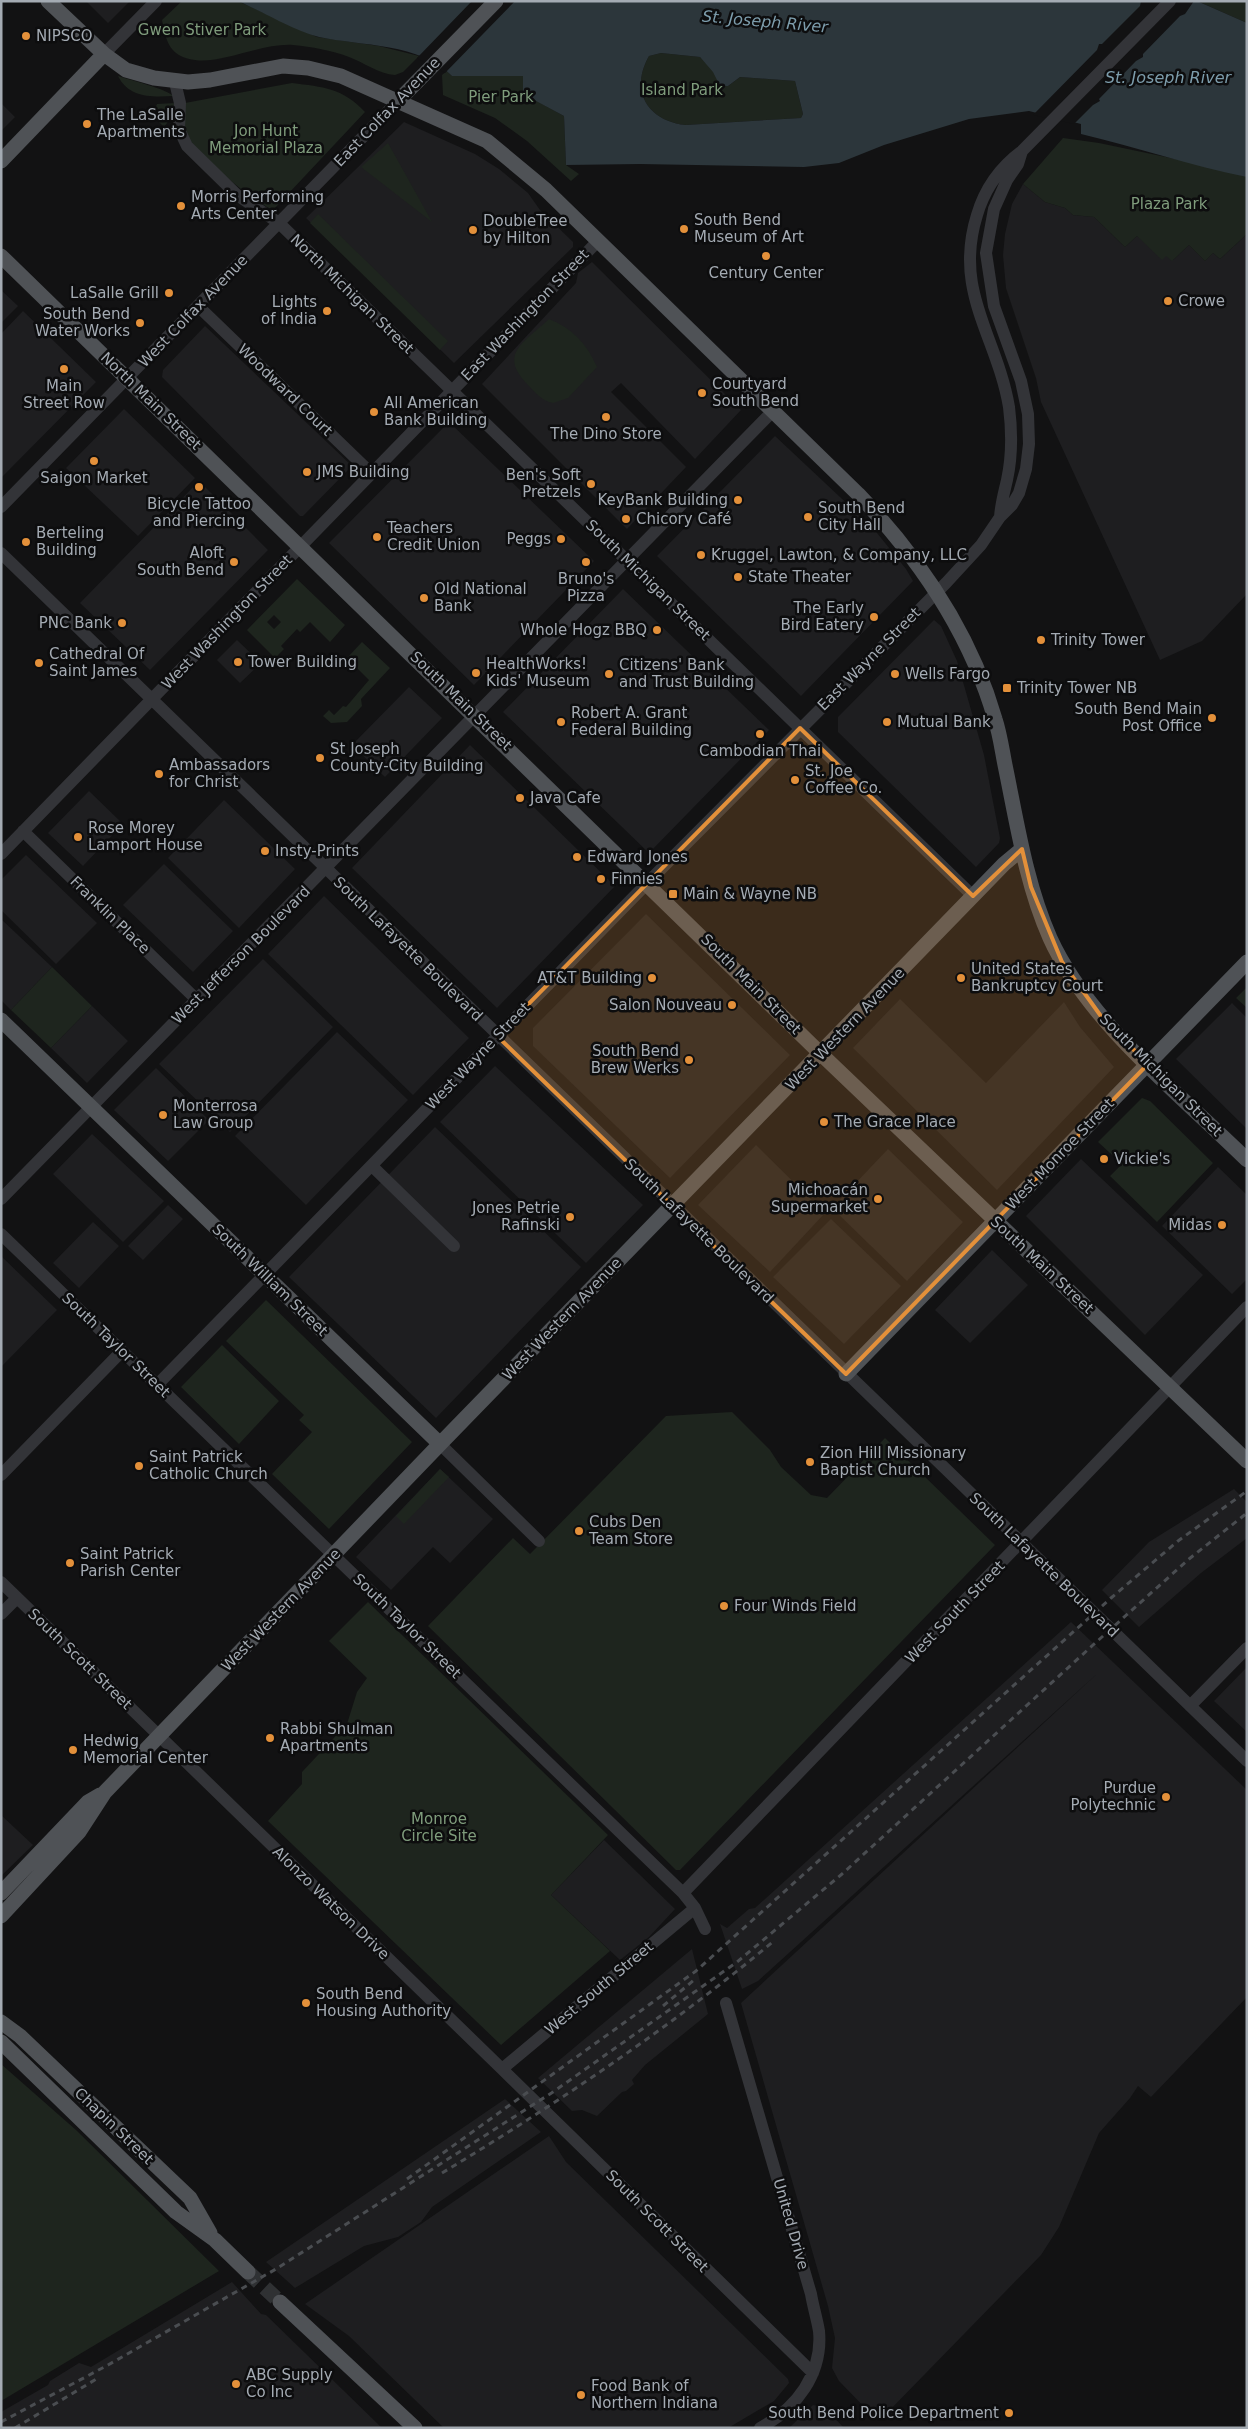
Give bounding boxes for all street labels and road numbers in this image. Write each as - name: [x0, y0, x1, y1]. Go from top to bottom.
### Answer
- street label: East Colfax Avenue: [330, 54, 444, 170]
- street label: North Michigan Street: [287, 230, 417, 358]
- street label: East Washington Street: [458, 245, 593, 384]
- street label: West Colfax Avenue: [135, 251, 251, 371]
- street label: Woodward Court: [234, 340, 336, 440]
- street label: North Main Street: [97, 348, 205, 454]
- street label: South Michigan Street: [582, 516, 714, 644]
- street label: West Washington Street: [158, 551, 296, 693]
- street label: East Wayne Street: [814, 604, 924, 714]
- street label: South Main Street: [406, 648, 516, 754]
- street label: Franklin Place: [66, 873, 154, 957]
- street label: South Lafayette Boulevard: [330, 873, 486, 1025]
- street label: West Jefferson Boulevard: [168, 882, 314, 1028]
- street label: South Main Street: [697, 930, 805, 1038]
- street label: West Western Avenue: [782, 964, 908, 1094]
- street label: West Wayne Street: [422, 998, 534, 1114]
- street label: South Michigan Street: [1096, 1010, 1226, 1140]
- street label: West Monroe Street: [1002, 1094, 1118, 1213]
- street label: South Lafayette Boulevard: [621, 1155, 777, 1307]
- street label: South Main Street: [987, 1213, 1097, 1318]
- street label: South William Street: [208, 1220, 332, 1340]
- street label: West Western Avenue: [499, 1254, 625, 1384]
- street label: South Taylor Street: [58, 1289, 174, 1401]
- street label: South Lafayette Boulevard: [966, 1489, 1122, 1641]
- street label: West Western Avenue: [218, 1545, 344, 1675]
- street label: West South Street: [901, 1557, 1009, 1667]
- street label: South Taylor Street: [349, 1570, 465, 1682]
- street label: South Scott Street: [24, 1605, 136, 1713]
- street label: Alonzo Watson Drive: [269, 1843, 393, 1963]
- street label: West South Street: [541, 1937, 657, 2038]
- street label: Chapin Street: [71, 2084, 157, 2168]
- street label: South Scott Street: [602, 2166, 712, 2276]
- street label: United Drive: [769, 2176, 813, 2272]

